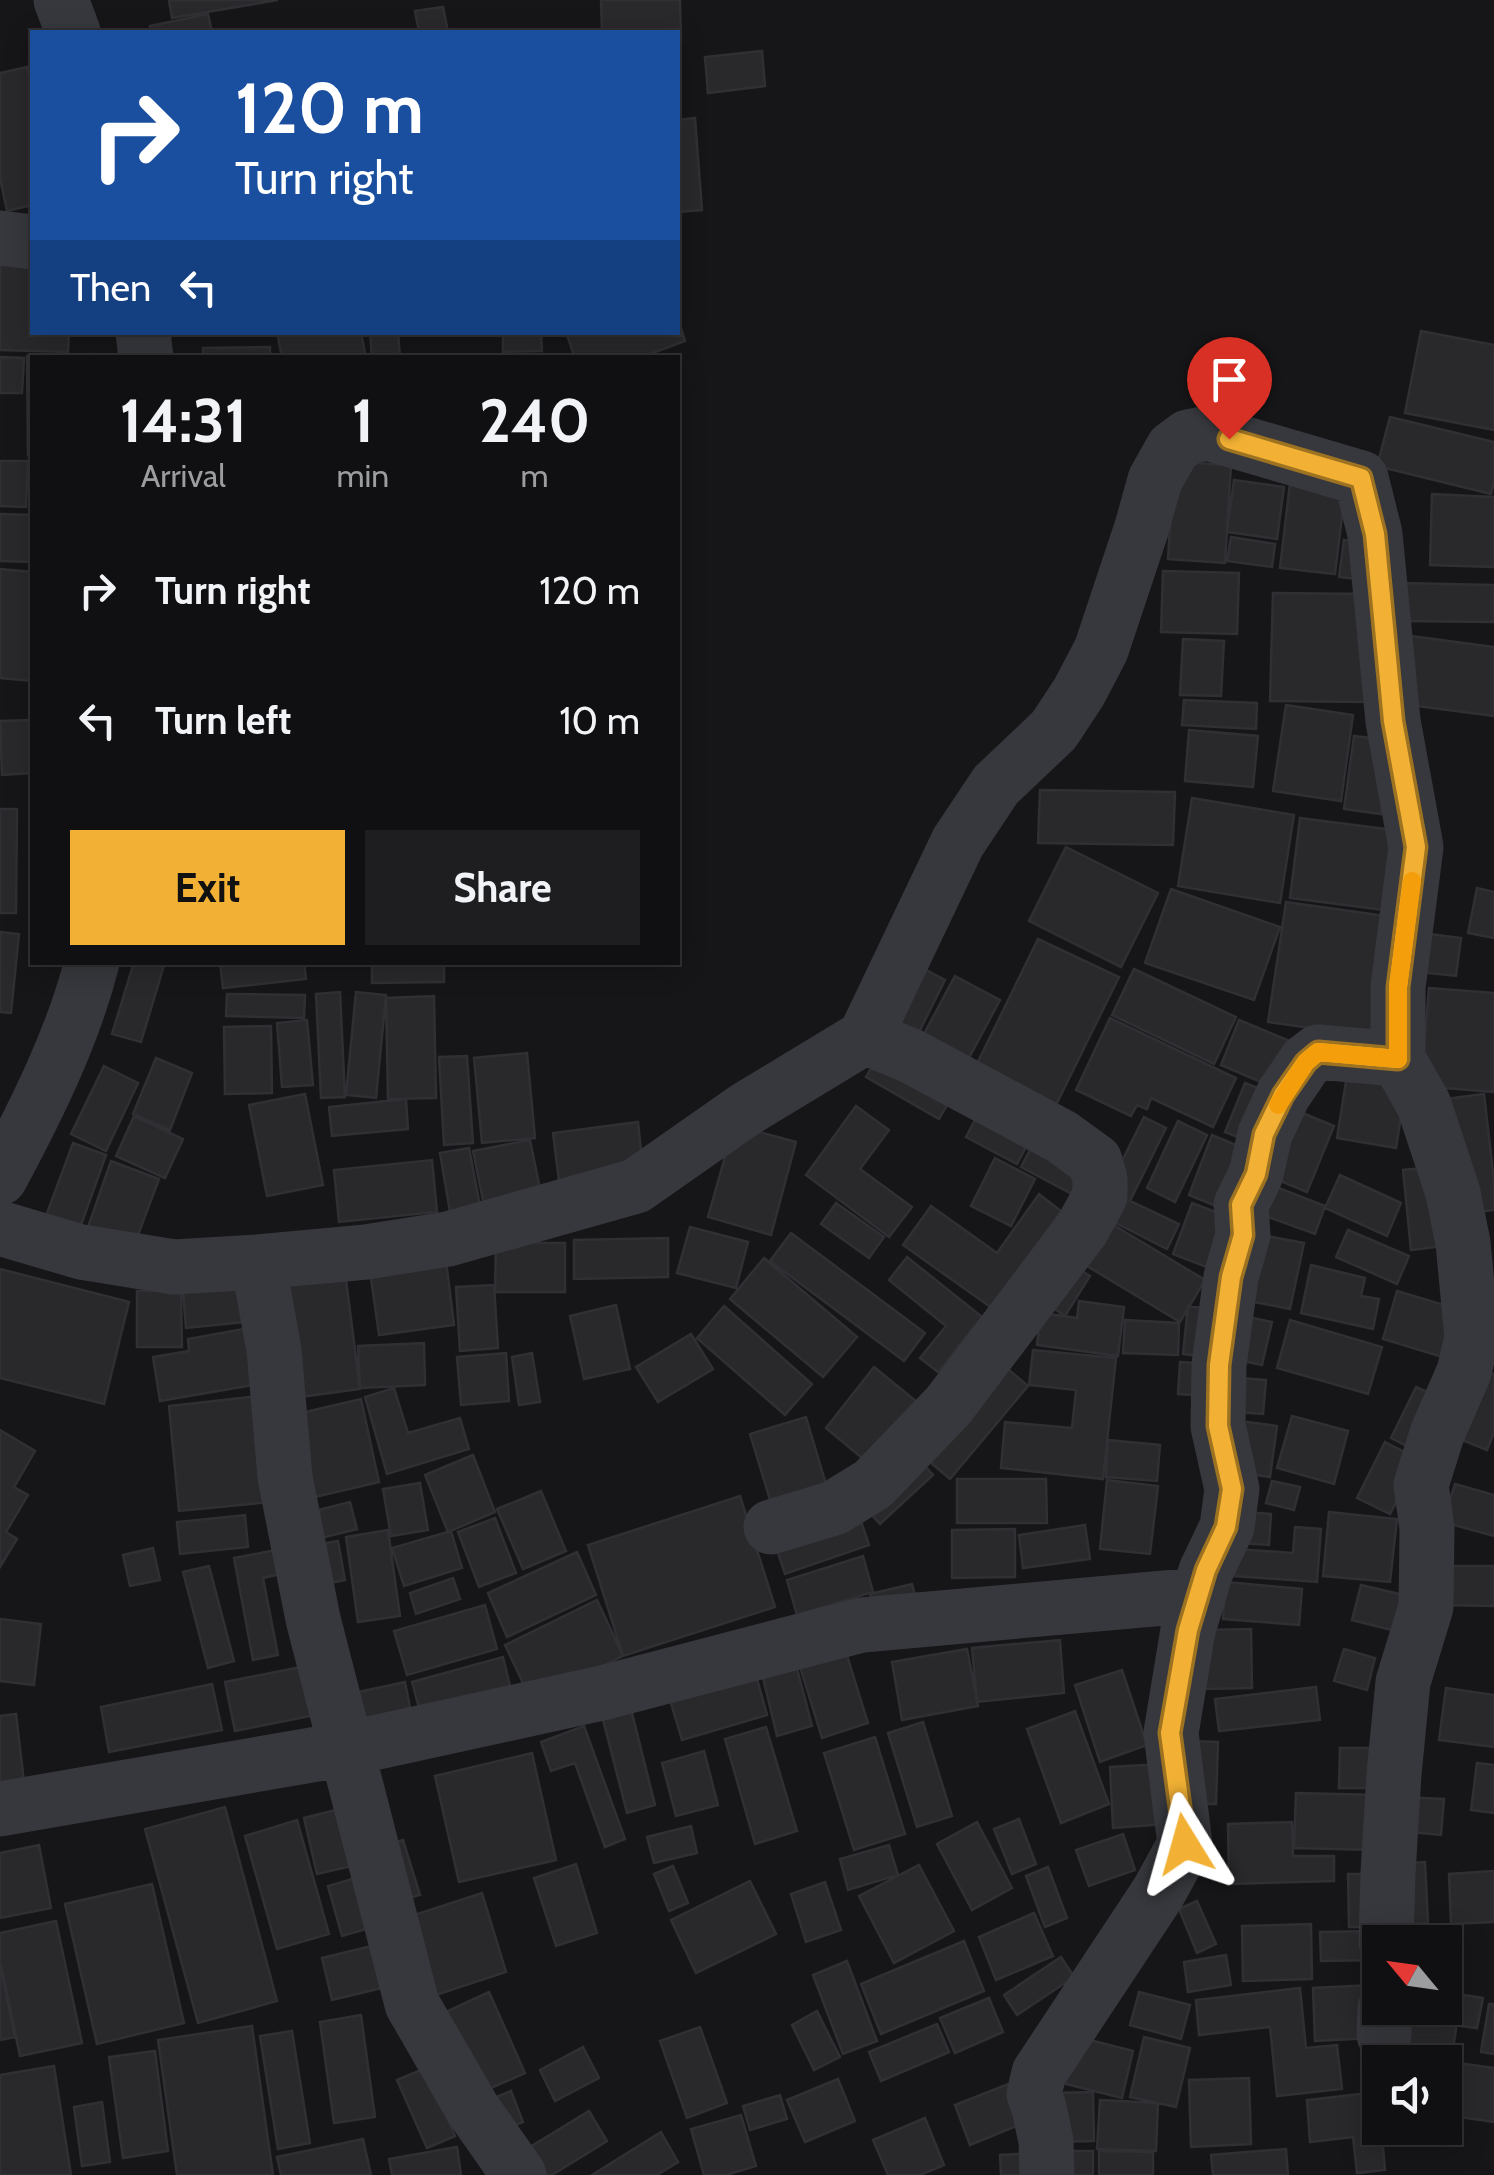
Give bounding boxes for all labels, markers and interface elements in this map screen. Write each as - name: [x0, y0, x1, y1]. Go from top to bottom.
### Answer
- text: 120 m: [235, 65, 424, 151]
- icon: right: [70, 70, 200, 200]
- text: Turn right: [235, 151, 414, 205]
- icon: left: [171, 260, 226, 315]
- text: Then: [70, 264, 151, 311]
- pin: [1187, 337, 1272, 440]
- icon: arrive: [1202, 352, 1257, 407]
- text: 14:31: [120, 384, 247, 457]
- text: 1: [352, 384, 374, 457]
- text: 240: [479, 384, 590, 457]
- text: Arrival: [141, 456, 226, 495]
- text: min: [337, 456, 389, 495]
- text: m: [521, 456, 549, 495]
- icon: right: [70, 563, 125, 618]
- text: Turn right: [155, 567, 311, 614]
- text: 120 m: [539, 567, 640, 614]
- icon: left: [70, 693, 125, 748]
- text: Turn left: [155, 697, 291, 744]
- text: 10 m: [559, 697, 640, 744]
- button: Exit: [70, 830, 345, 945]
- button: Share: [365, 830, 640, 945]
- position arrow: [1133, 1792, 1237, 1896]
- north arrow: [1362, 1925, 1462, 2025]
- map controls: [1362, 1925, 1462, 2145]
- button: sound: [1362, 2045, 1462, 2145]

